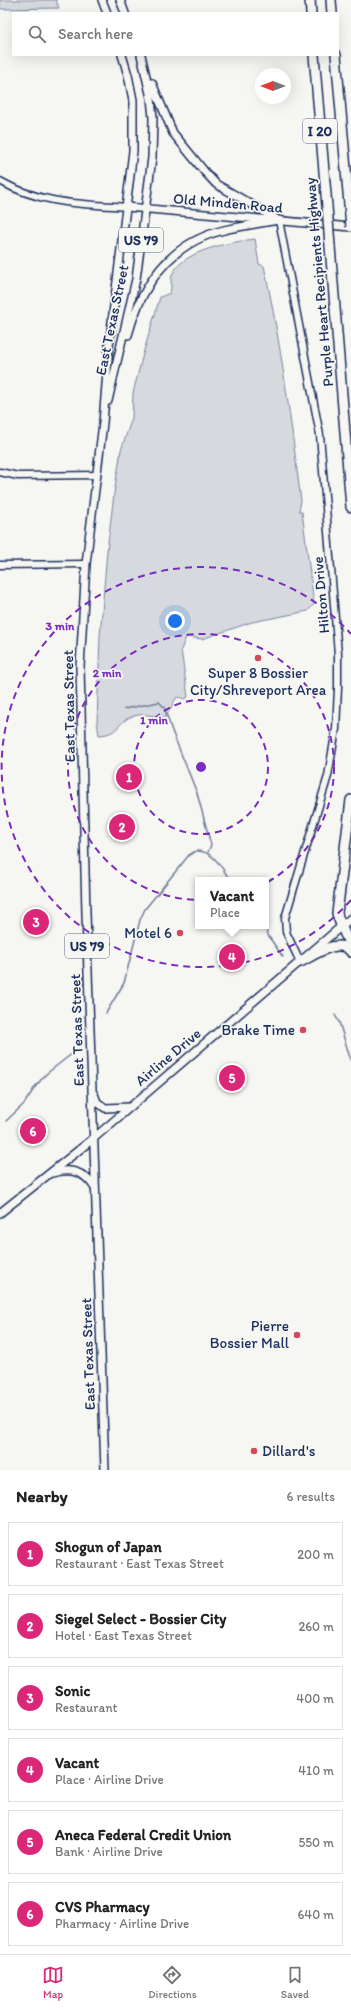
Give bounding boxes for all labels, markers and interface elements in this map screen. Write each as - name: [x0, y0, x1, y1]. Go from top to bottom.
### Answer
- search box: [12, 12, 339, 56]
- icon: search: [26, 23, 48, 45]
- text: Search here: [58, 25, 133, 43]
- north arrow: [255, 68, 291, 104]
- road number: I 20: [303, 119, 337, 143]
- street label: Purple Heart Recipients Highway: [301, 177, 337, 387]
- street label: Old Minden Road: [172, 189, 284, 217]
- road number: US 79: [119, 228, 163, 252]
- street label: East Texas Street: [92, 263, 133, 377]
- street label: Hilton Drive: [309, 556, 333, 634]
- your location: [165, 611, 185, 631]
- text: 3 min: [46, 619, 75, 633]
- street label: East Texas Street: [59, 649, 79, 762]
- marker: Super 8 Bossier City/Shreveport Area: [253, 653, 263, 663]
- place label: Super 8 Bossier City/Shreveport Area: [190, 664, 327, 699]
- text: 2 min: [93, 666, 122, 680]
- text: 1 min: [140, 713, 169, 727]
- centre of rings: [194, 760, 208, 774]
- pin: 1: [116, 762, 142, 792]
- pin: 2: [109, 812, 135, 842]
- popup: [195, 877, 269, 929]
- text: Vacant: [210, 887, 254, 905]
- text: Place: [210, 905, 240, 920]
- pin: 3: [23, 907, 49, 937]
- place label: Motel 6: [124, 924, 172, 942]
- marker: Motel 6: [175, 928, 185, 938]
- road number: US 79: [65, 934, 109, 958]
- pin: 4: [219, 942, 245, 972]
- street label: East Texas Street: [66, 973, 88, 1087]
- place label: Brake Time: [221, 1021, 295, 1039]
- street label: Airline Drive: [131, 1024, 205, 1090]
- marker: Brake Time: [298, 1025, 308, 1035]
- pin: 5: [219, 1063, 245, 1093]
- pin: 6: [20, 1116, 46, 1146]
- street label: East Texas Street: [77, 1297, 99, 1411]
- place label: Pierre Bossier Mall: [210, 1317, 290, 1352]
- marker: Pierre Bossier Mall: [292, 1330, 302, 1340]
- place label: Dillard's: [262, 1442, 316, 1460]
- marker: Dillard's: [249, 1446, 259, 1456]
- text: Nearby: [16, 1486, 68, 1506]
- text: 6 results: [287, 1489, 335, 1504]
- text: Shogun of Japan: [55, 1538, 162, 1556]
- text: 1: [27, 1547, 33, 1562]
- text: 200 m: [297, 1547, 334, 1562]
- text: Restaurant · East Texas Street: [55, 1556, 224, 1571]
- text: Siegel Select - Bossier City: [55, 1610, 226, 1628]
- text: 2: [27, 1619, 33, 1634]
- text: 260 m: [298, 1619, 334, 1634]
- text: Hotel · East Texas Street: [55, 1628, 192, 1643]
- text: Sonic: [55, 1682, 90, 1700]
- text: 3: [26, 1691, 34, 1706]
- text: 400 m: [296, 1691, 334, 1706]
- text: Restaurant: [55, 1700, 117, 1715]
- text: Vacant: [55, 1754, 99, 1772]
- text: 4: [26, 1763, 34, 1778]
- text: 410 m: [298, 1763, 334, 1778]
- text: Place · Airline Drive: [55, 1772, 164, 1787]
- text: Aneca Federal Credit Union: [55, 1826, 231, 1844]
- text: 5: [27, 1835, 33, 1850]
- text: 550 m: [298, 1835, 334, 1850]
- text: Bank · Airline Drive: [55, 1844, 163, 1859]
- text: CVS Pharmacy: [55, 1898, 149, 1916]
- text: 6: [27, 1907, 33, 1922]
- text: 640 m: [297, 1907, 334, 1922]
- text: Pharmacy · Airline Drive: [55, 1916, 189, 1931]
- tab: Map: [42, 1964, 64, 2001]
- tab: Directions: [148, 1964, 197, 2001]
- tab: Saved: [281, 1964, 309, 2001]

